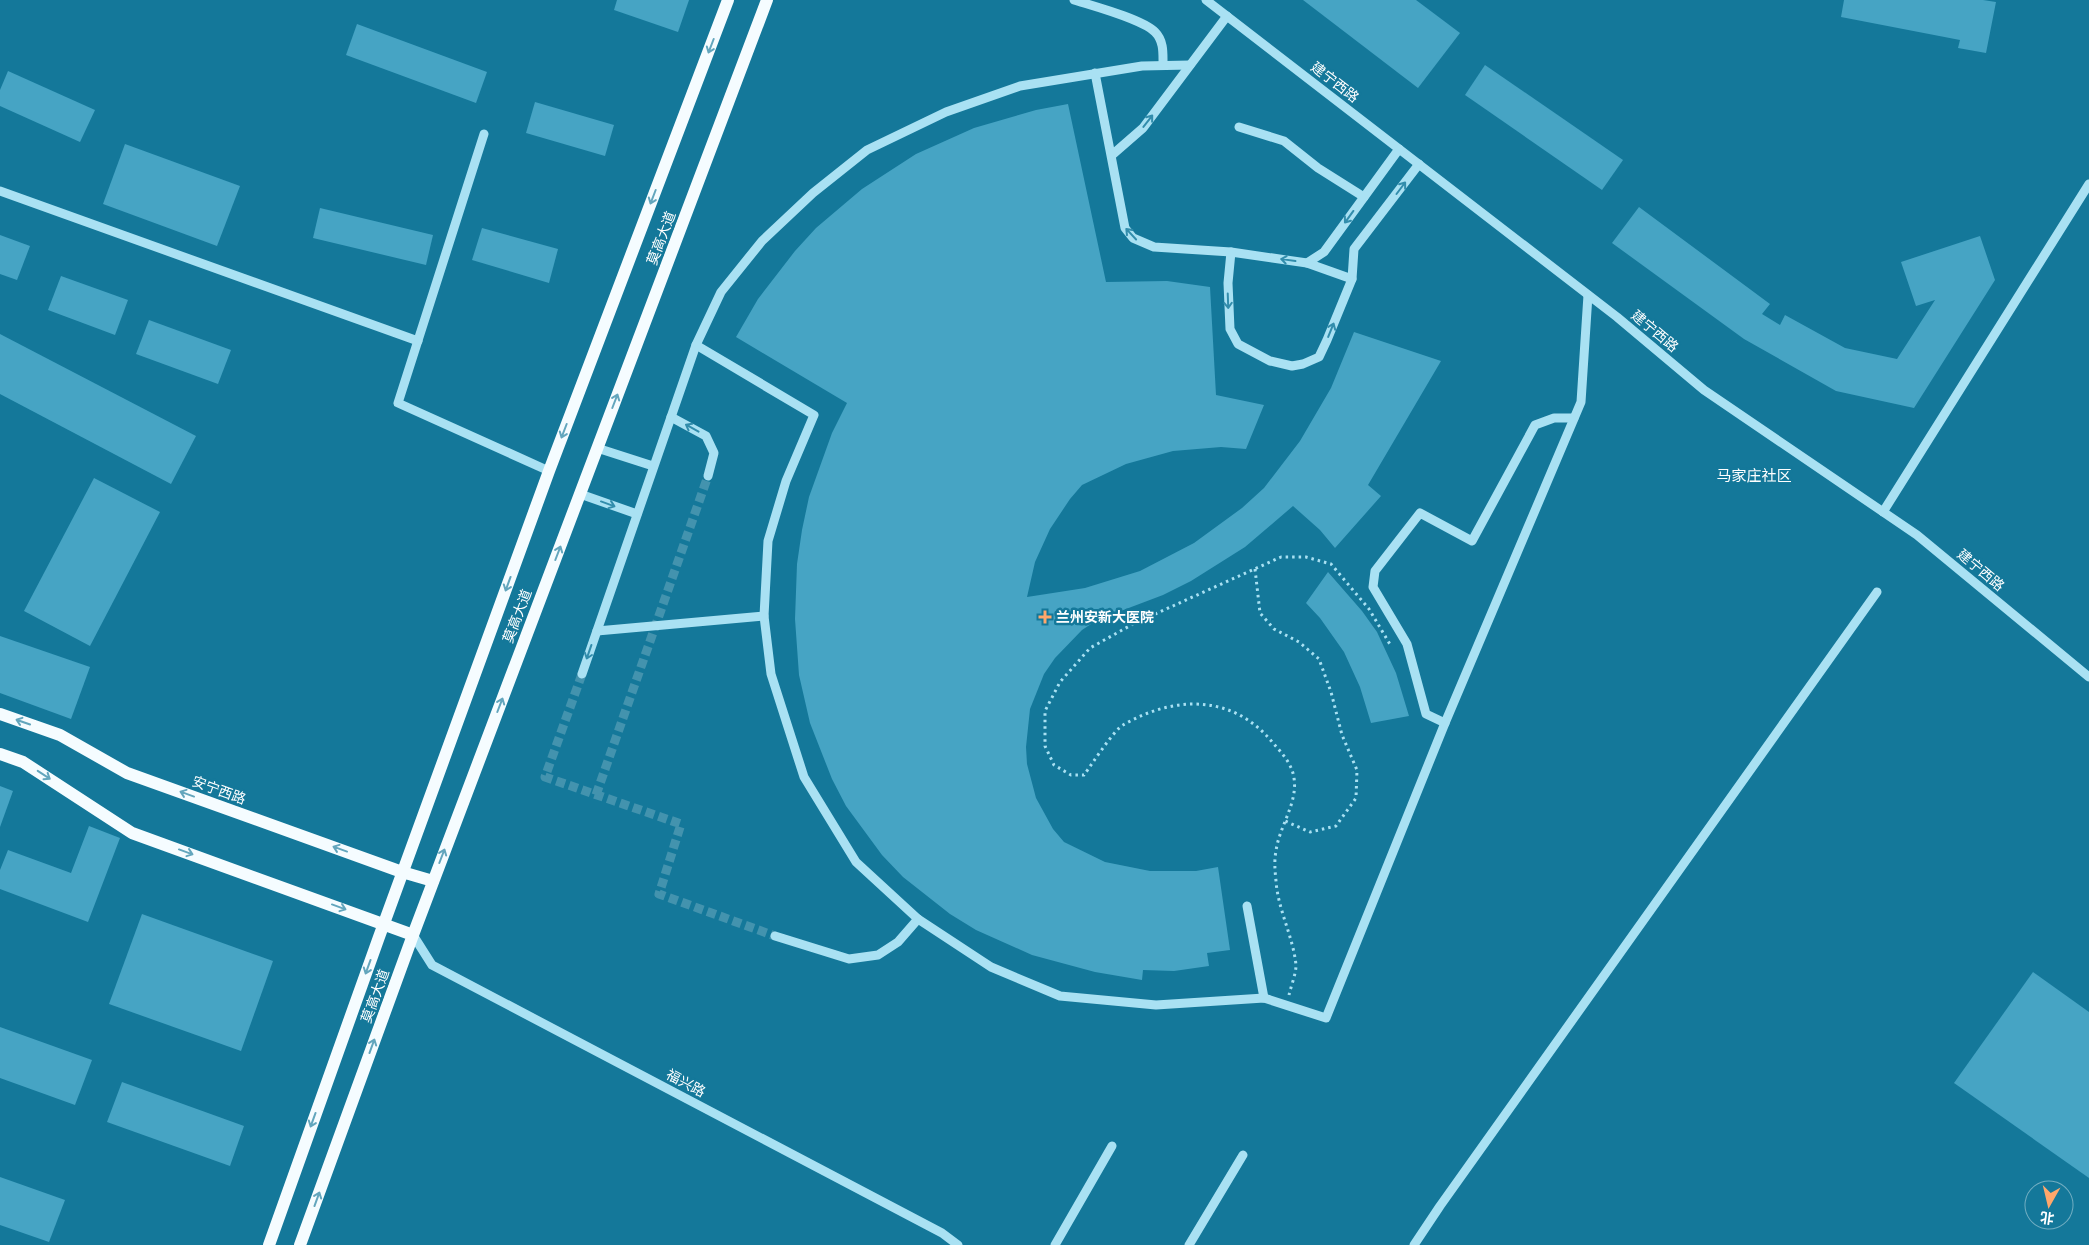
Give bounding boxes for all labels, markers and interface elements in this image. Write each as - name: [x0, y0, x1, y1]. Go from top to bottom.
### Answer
- one-way arrow: [706, 37, 715, 53]
- street label: 建宁西路: [1308, 58, 1363, 106]
- one-way arrow: [1142, 115, 1153, 128]
- one-way arrow: [1396, 181, 1406, 195]
- one-way arrow: [648, 189, 657, 205]
- street label: 莫高大道: [643, 209, 679, 267]
- one-way arrow: [1344, 210, 1355, 223]
- one-way arrow: [1125, 227, 1137, 240]
- one-way arrow: [1281, 255, 1297, 265]
- one-way arrow: [1224, 292, 1233, 308]
- street label: 建宁西路: [1628, 306, 1682, 355]
- one-way arrow: [1327, 323, 1337, 338]
- one-way arrow: [611, 393, 620, 409]
- one-way arrow: [559, 423, 568, 438]
- one-way arrow: [684, 423, 699, 433]
- district label: 马家庄社区: [1716, 466, 1792, 485]
- one-way arrow: [600, 500, 616, 509]
- one-way arrow: [554, 545, 563, 561]
- street label: 建宁西路: [1954, 545, 2008, 594]
- one-way arrow: [503, 575, 512, 591]
- street label: 莫高大道: [499, 587, 535, 645]
- place label: 兰州安新大医院: [1056, 608, 1154, 625]
- marker: 兰州安新大医院: [1038, 610, 1052, 624]
- one-way arrow: [584, 644, 593, 659]
- one-way arrow: [496, 697, 505, 713]
- one-way arrow: [16, 717, 31, 726]
- one-way arrow: [36, 771, 50, 781]
- street label: 安宁西路: [190, 772, 248, 807]
- one-way arrow: [179, 789, 195, 799]
- one-way arrow: [332, 844, 348, 854]
- one-way arrow: [177, 848, 193, 857]
- one-way arrow: [438, 849, 447, 865]
- one-way arrow: [330, 903, 346, 912]
- one-way arrow: [363, 959, 372, 974]
- street label: 莫高大道: [357, 967, 392, 1025]
- one-way arrow: [368, 1039, 377, 1055]
- street label: 福兴路: [664, 1065, 709, 1100]
- one-way arrow: [308, 1112, 317, 1127]
- north arrow: [2024, 1180, 2074, 1230]
- one-way arrow: [313, 1192, 322, 1207]
- text: 北: [2039, 1209, 2055, 1228]

